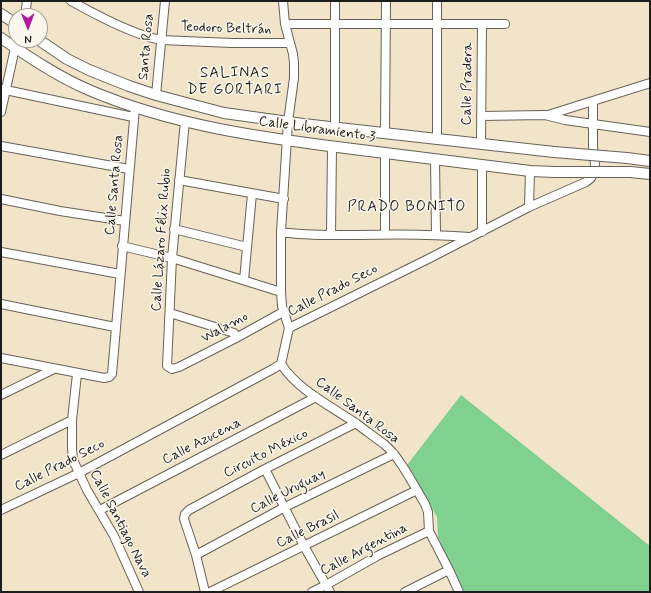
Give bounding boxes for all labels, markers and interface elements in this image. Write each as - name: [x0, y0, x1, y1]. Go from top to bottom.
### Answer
- north arrow: [8, 8, 48, 48]
- street label: Santa Rosa: [136, 13, 158, 81]
- street label: Teodoro Beltrán: [180, 19, 272, 39]
- text: N: [24, 32, 32, 46]
- street label: Calle Pradera: [459, 42, 477, 126]
- district label: SALINAS DE GORTARI: [189, 65, 281, 100]
- street label: Calle Libramiento 3: [258, 113, 376, 147]
- street label: Calle Santa Rosa: [102, 134, 128, 236]
- street label: Calle Lázaro Félix Rubio: [149, 168, 175, 312]
- district label: PRADO BONITO: [347, 199, 467, 217]
- street label: Calle Prado Seco: [285, 261, 381, 321]
- street label: Walamo: [199, 309, 251, 347]
- street label: Calle Santa Rosa: [312, 374, 402, 448]
- street label: Calle Azucena: [160, 415, 244, 469]
- street label: Circuito México: [221, 426, 311, 482]
- street label: Calle Prado Seco: [12, 436, 108, 496]
- street label: Calle Uruguay: [248, 466, 328, 518]
- street label: Calle Santiago Nava: [85, 467, 155, 581]
- street label: Calle Brasil: [274, 508, 342, 552]
- street label: Calle Argentina: [318, 520, 410, 580]

